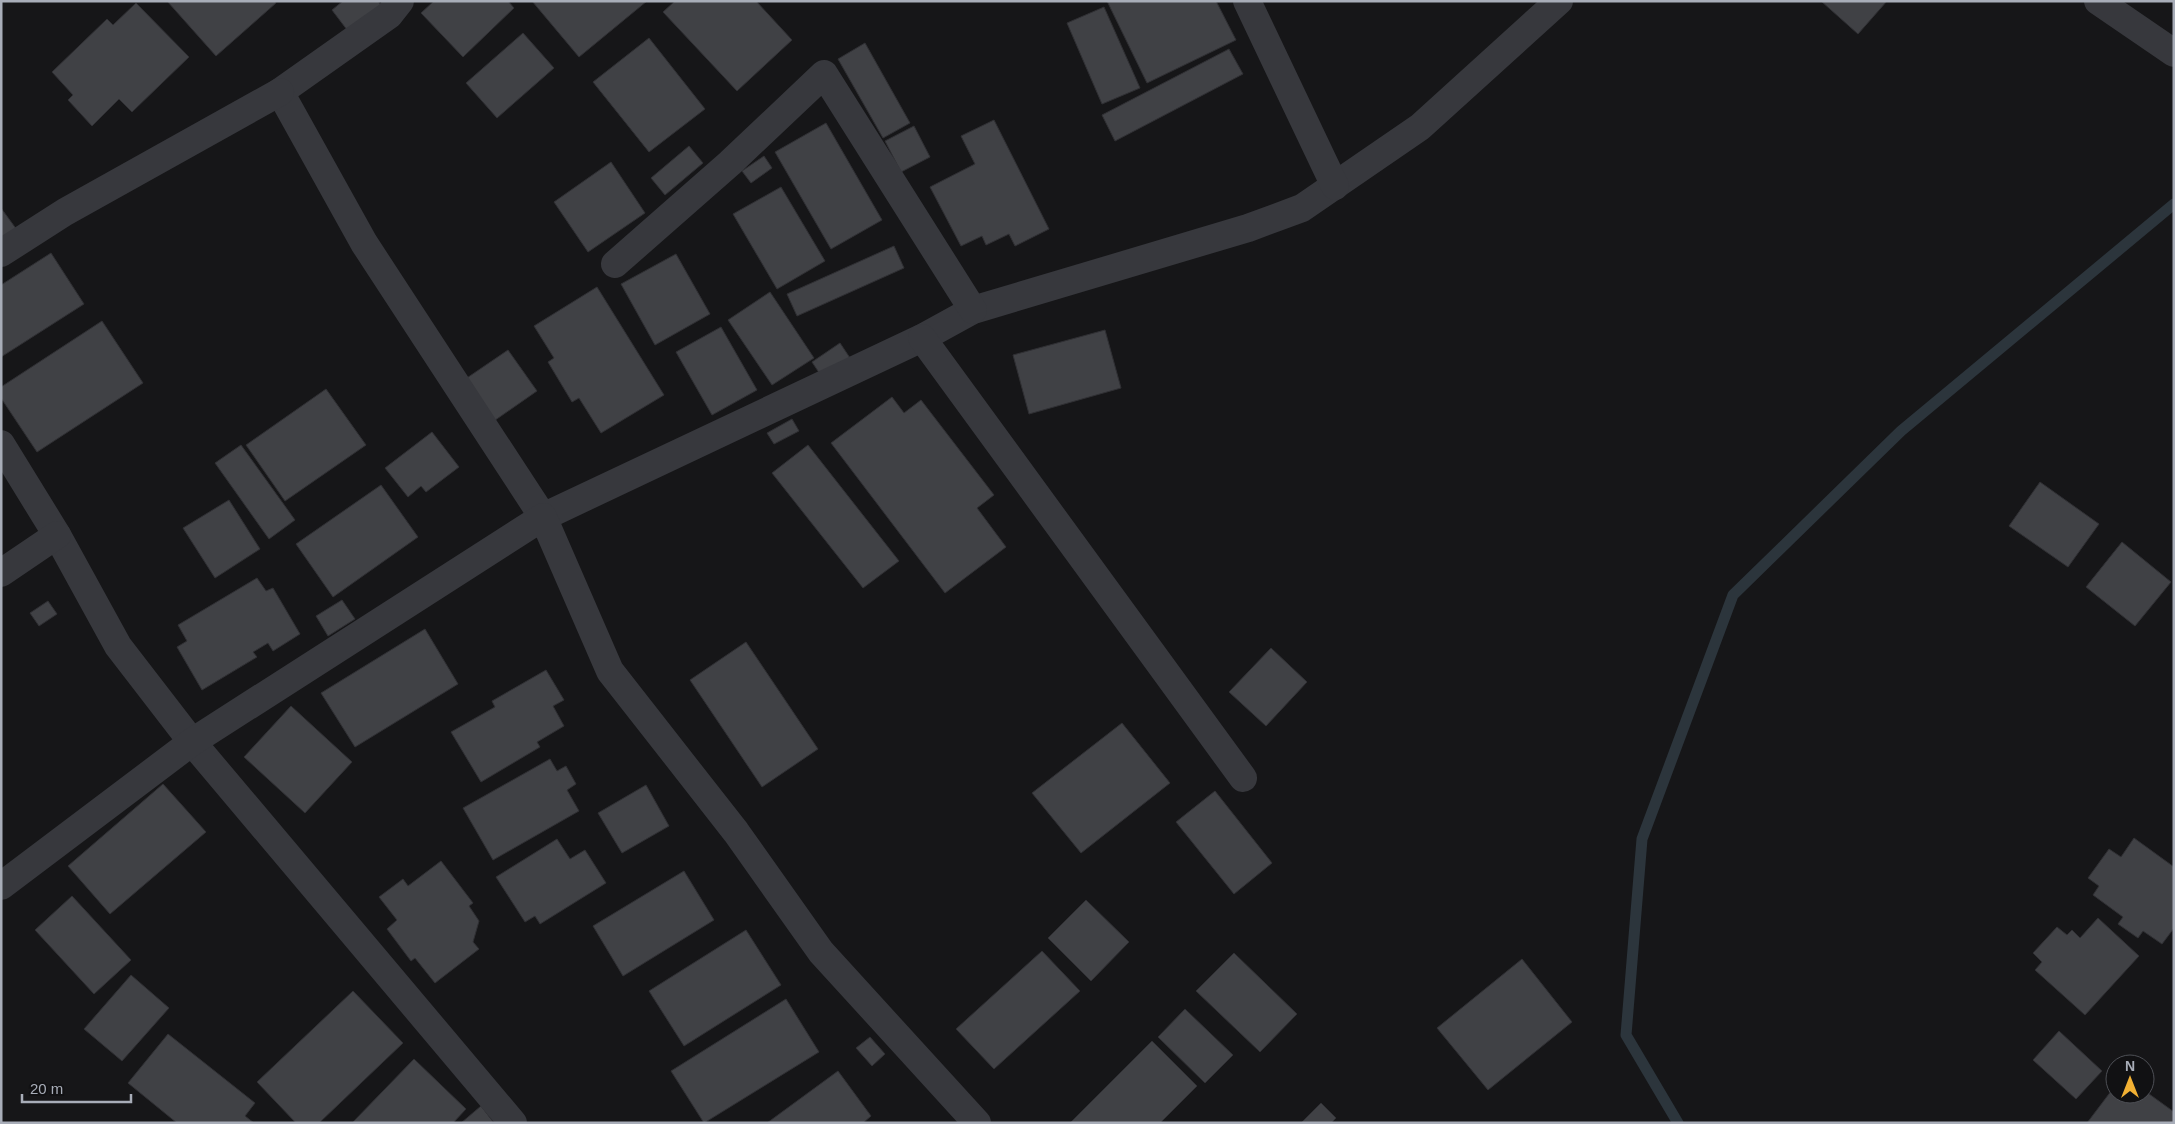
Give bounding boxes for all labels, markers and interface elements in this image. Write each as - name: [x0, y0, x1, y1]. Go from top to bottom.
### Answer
- north arrow: [2105, 1054, 2155, 1104]
- text: N: [2125, 1058, 2135, 1074]
- scale bar: [22, 1072, 131, 1104]
- text: 20 m: [30, 1080, 63, 1097]

